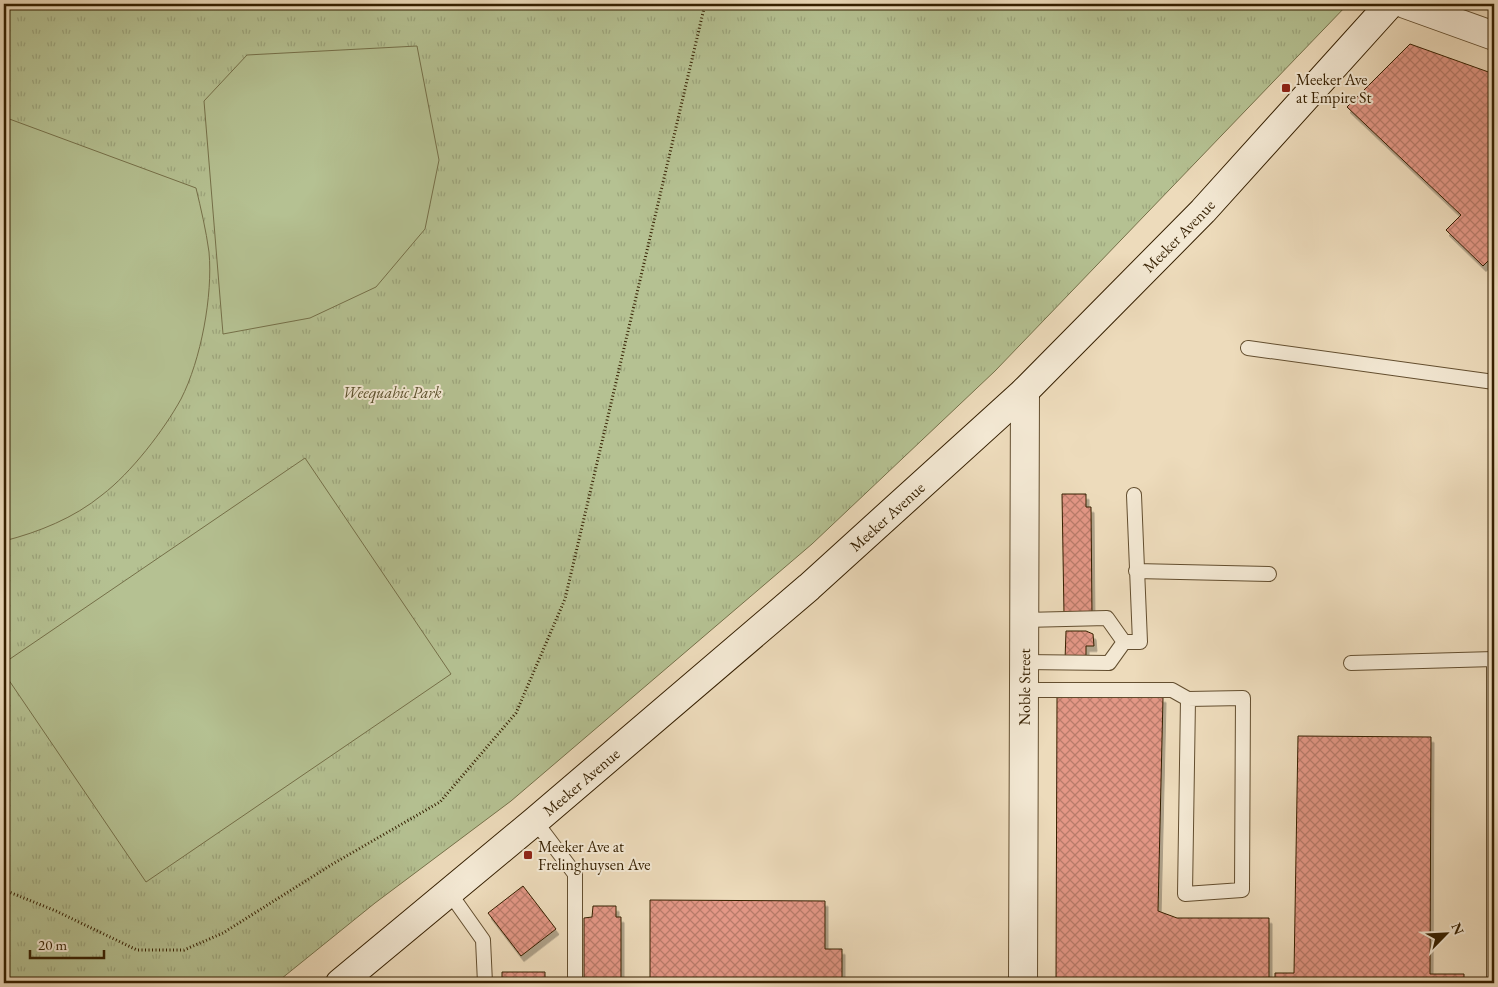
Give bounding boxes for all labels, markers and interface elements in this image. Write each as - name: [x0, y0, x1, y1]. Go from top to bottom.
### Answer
- place label: Meeker Ave at Empire St: [1296, 69, 1372, 108]
- marker: Meeker Ave at Empire St: [1280, 82, 1292, 94]
- street label: Meeker Avenue: [1138, 195, 1220, 277]
- park label: Weequahic Park: [342, 382, 442, 404]
- street label: Meeker Avenue: [845, 477, 929, 556]
- street label: Noble Street: [1014, 648, 1035, 726]
- street label: Meeker Avenue: [538, 743, 624, 821]
- place label: Meeker Ave at Frelinghuysen Ave: [538, 836, 650, 875]
- marker: Meeker Ave at Frelinghuysen Ave: [522, 849, 534, 861]
- north arrow: [1420, 910, 1470, 960]
- text: N: [1447, 920, 1469, 938]
- scale bar: [30, 927, 104, 959]
- text: 20 m: [38, 935, 67, 954]

